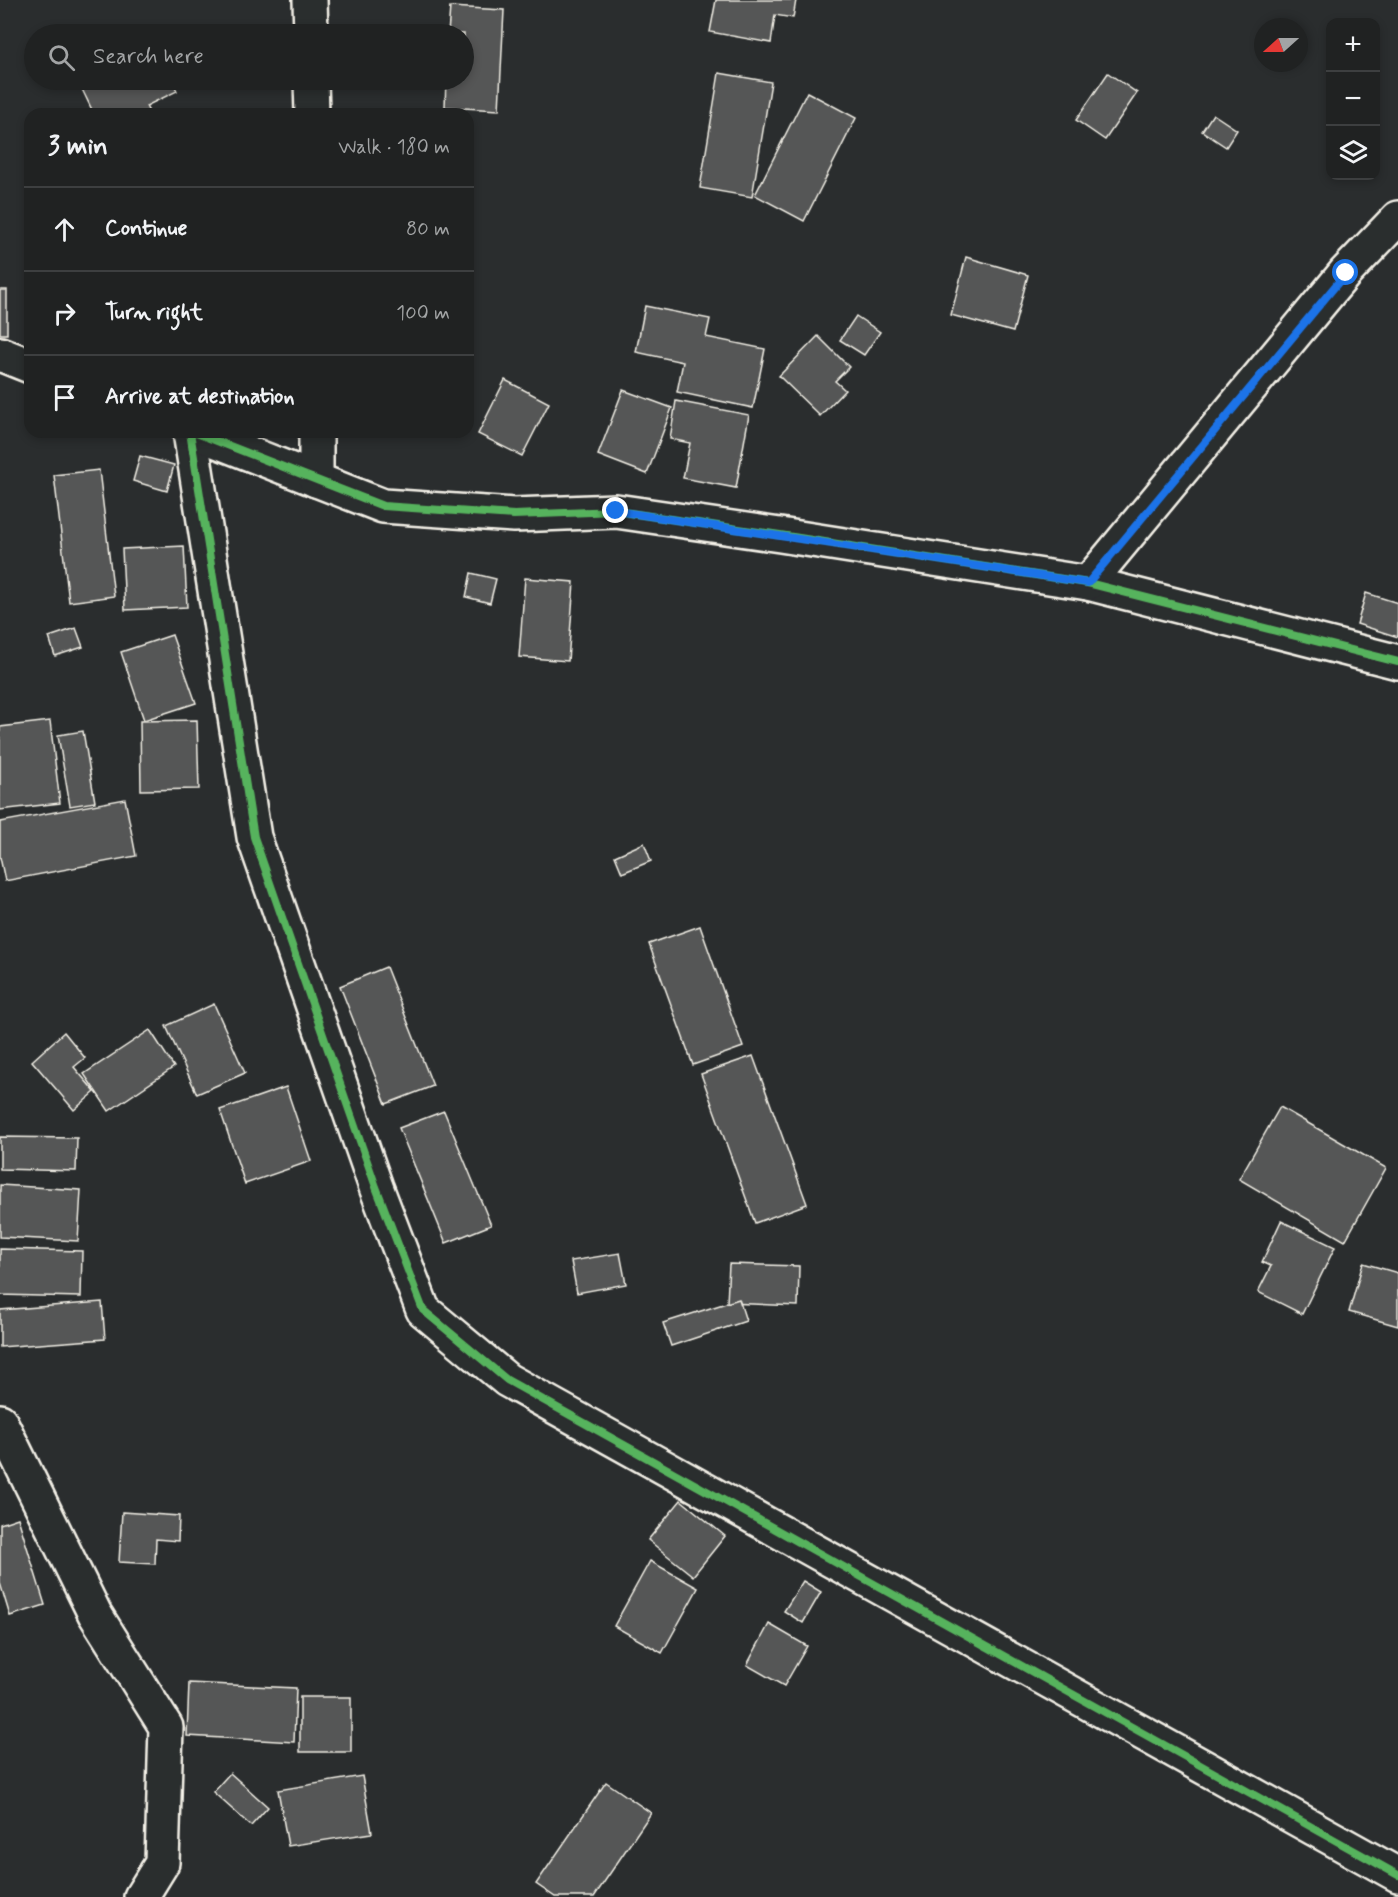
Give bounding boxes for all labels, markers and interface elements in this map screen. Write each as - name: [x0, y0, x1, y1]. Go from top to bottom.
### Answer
- north arrow: [1254, 18, 1308, 72]
- map controls: [1326, 18, 1380, 180]
- button: +: [1326, 18, 1380, 72]
- search box: [24, 24, 474, 90]
- icon: search: [45, 41, 78, 74]
- text: Search here: [93, 43, 204, 71]
- button: −: [1326, 72, 1380, 126]
- button: layers: [1326, 126, 1380, 180]
- text: 3 min: [48, 130, 108, 164]
- text: Walk · 180 m: [338, 134, 450, 161]
- icon: ahead: [48, 213, 81, 246]
- text: Continue: [105, 215, 187, 243]
- text: 80 m: [406, 216, 450, 243]
- route start: [1332, 259, 1358, 285]
- icon: right: [48, 297, 81, 330]
- text: Turn right: [105, 299, 203, 327]
- text: 100 m: [396, 300, 450, 327]
- icon: arrive: [48, 381, 81, 414]
- text: Arrive at destination: [105, 383, 295, 411]
- route end: [602, 497, 628, 523]

